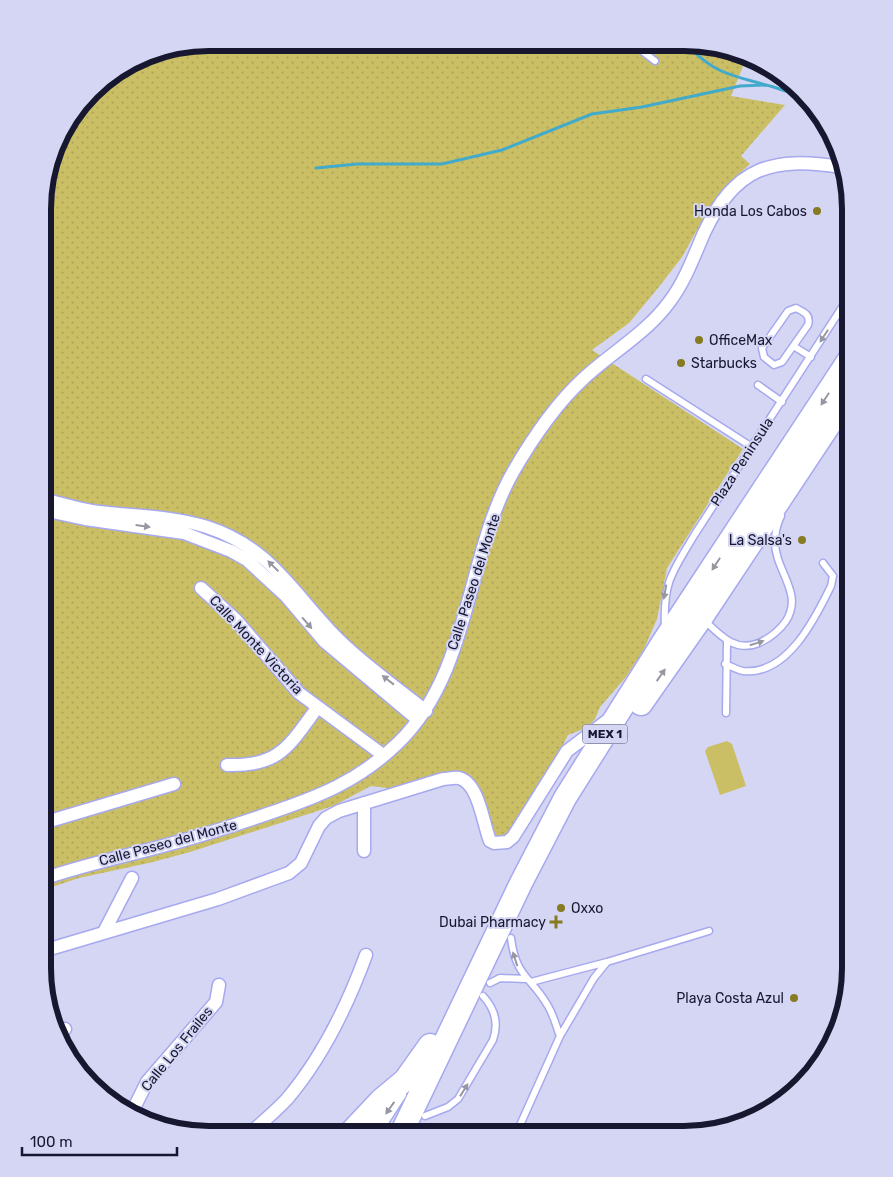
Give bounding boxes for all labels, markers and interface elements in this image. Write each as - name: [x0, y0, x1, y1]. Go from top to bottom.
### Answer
- place label: Honda Los Cabos: [694, 203, 807, 220]
- marker: Honda Los Cabos: [811, 205, 823, 217]
- one-way arrow: [819, 329, 829, 343]
- place label: OfficeMax: [709, 332, 773, 349]
- marker: OfficeMax: [693, 334, 705, 346]
- place label: Starbucks: [691, 355, 757, 372]
- marker: Starbucks: [675, 357, 687, 369]
- one-way arrow: [820, 392, 829, 406]
- street label: Plaza Peninsula: [707, 415, 777, 509]
- street label: Calle Paseo del Monte: [444, 512, 504, 652]
- one-way arrow: [136, 523, 152, 531]
- place label: La Salsa's: [729, 532, 792, 549]
- marker: La Salsa's: [796, 534, 808, 546]
- one-way arrow: [711, 557, 721, 571]
- one-way arrow: [267, 560, 279, 572]
- one-way arrow: [661, 585, 669, 601]
- street label: Calle Monte Victoria: [206, 592, 306, 698]
- one-way arrow: [302, 616, 313, 629]
- one-way arrow: [750, 638, 765, 646]
- one-way arrow: [656, 668, 666, 682]
- one-way arrow: [381, 675, 394, 686]
- road number: MEX 1: [582, 724, 628, 744]
- street label: Calle Paseo del Monte: [97, 816, 239, 870]
- place label: Oxxo: [571, 900, 603, 917]
- marker: Oxxo: [555, 902, 567, 914]
- place label: Dubai Pharmacy: [439, 914, 546, 931]
- marker: Dubai Pharmacy: [550, 916, 562, 928]
- one-way arrow: [511, 952, 519, 967]
- place label: Playa Costa Azul: [676, 990, 784, 1007]
- marker: Playa Costa Azul: [788, 992, 800, 1004]
- street label: Calle Los Frailes: [138, 1003, 216, 1095]
- one-way arrow: [459, 1083, 468, 1096]
- one-way arrow: [385, 1101, 395, 1115]
- scale bar: [22, 1124, 178, 1156]
- text: 100 m: [30, 1133, 72, 1151]

